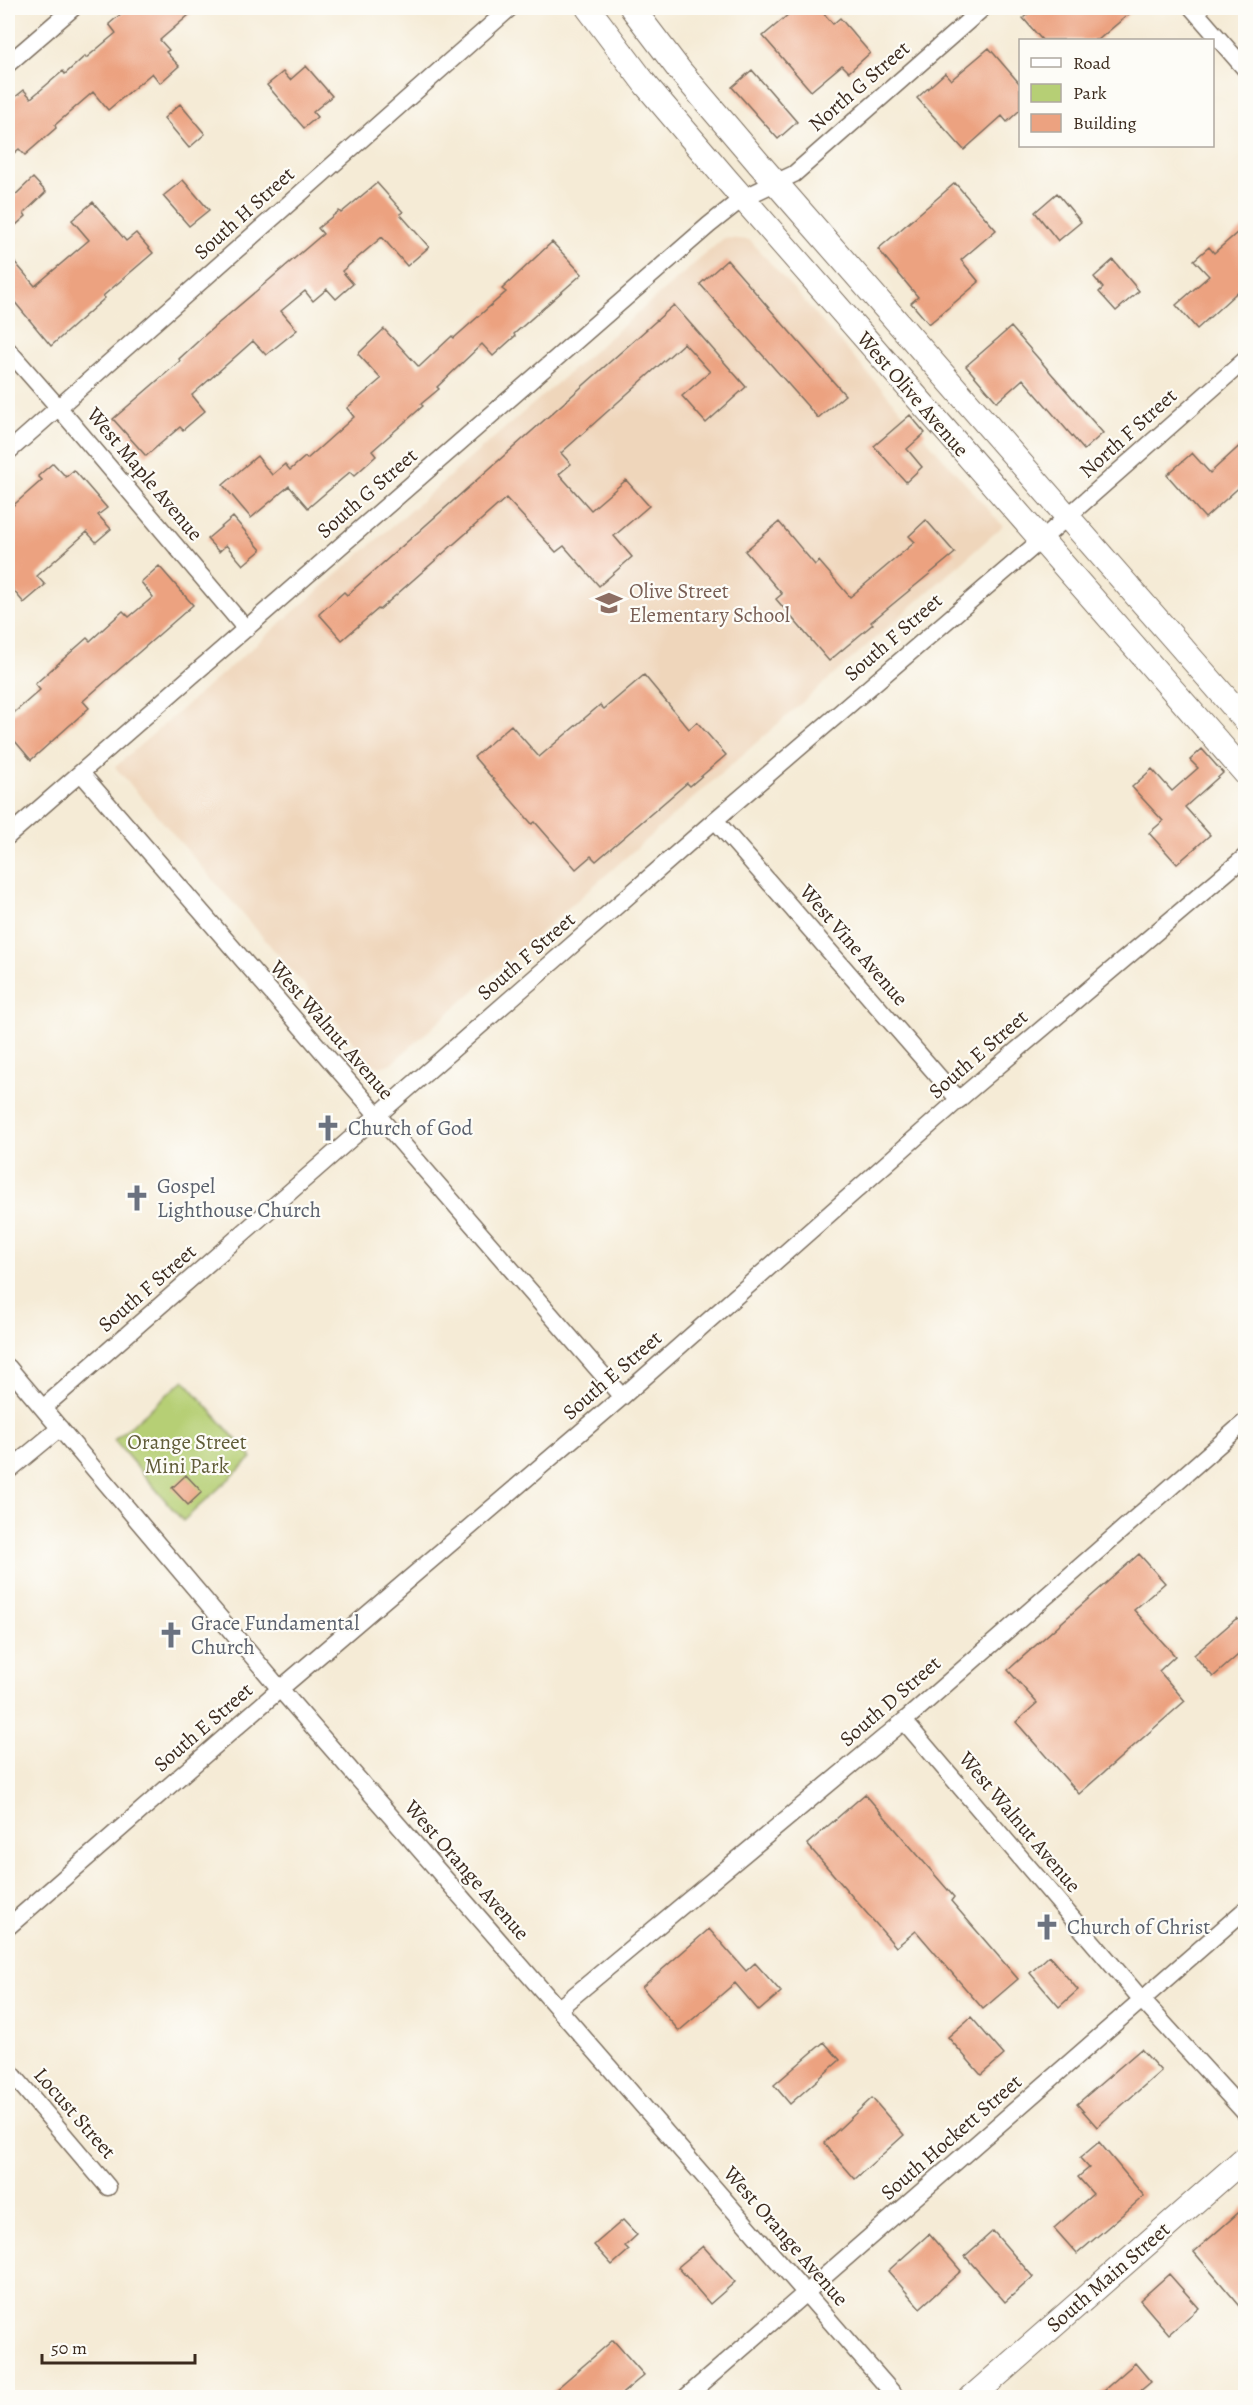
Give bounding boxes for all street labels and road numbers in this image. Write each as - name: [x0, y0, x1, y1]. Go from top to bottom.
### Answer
- street label: North G Street: [803, 34, 916, 138]
- street label: South H Street: [188, 160, 300, 266]
- street label: West Olive Avenue: [850, 325, 975, 463]
- street label: North F Street: [1073, 382, 1183, 484]
- street label: West Maple Avenue: [80, 400, 209, 547]
- street label: South G Street: [311, 442, 423, 544]
- street label: South F Street: [838, 587, 948, 687]
- street label: West Vine Avenue: [793, 878, 915, 1012]
- street label: South F Street: [471, 906, 581, 1006]
- street label: West Walnut Avenue: [263, 954, 400, 1106]
- street label: South E Street: [922, 1003, 1034, 1105]
- street label: South F Street: [92, 1238, 202, 1338]
- street label: South E Street: [556, 1324, 668, 1426]
- street label: South D Street: [833, 1649, 947, 1753]
- street label: South E Street: [147, 1676, 259, 1778]
- street label: West Walnut Avenue: [952, 1745, 1087, 1899]
- street label: West Orange Avenue: [398, 1793, 536, 1946]
- street label: Locust Street: [28, 2061, 123, 2165]
- street label: South Hockett Street: [874, 2068, 1028, 2206]
- street label: West Orange Avenue: [717, 2159, 855, 2312]
- street label: South Main Street: [1040, 2215, 1176, 2339]

